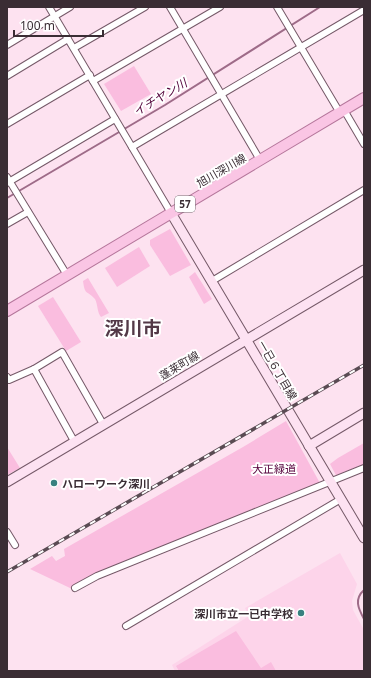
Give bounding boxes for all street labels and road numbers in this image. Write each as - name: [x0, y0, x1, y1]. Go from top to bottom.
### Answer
- street label: 旭川深川線: [193, 150, 249, 190]
- road number: 57: [175, 196, 195, 212]
- street label: 一已６丁目線: [255, 338, 301, 402]
- street label: 蓬莱町線: [156, 347, 202, 383]

